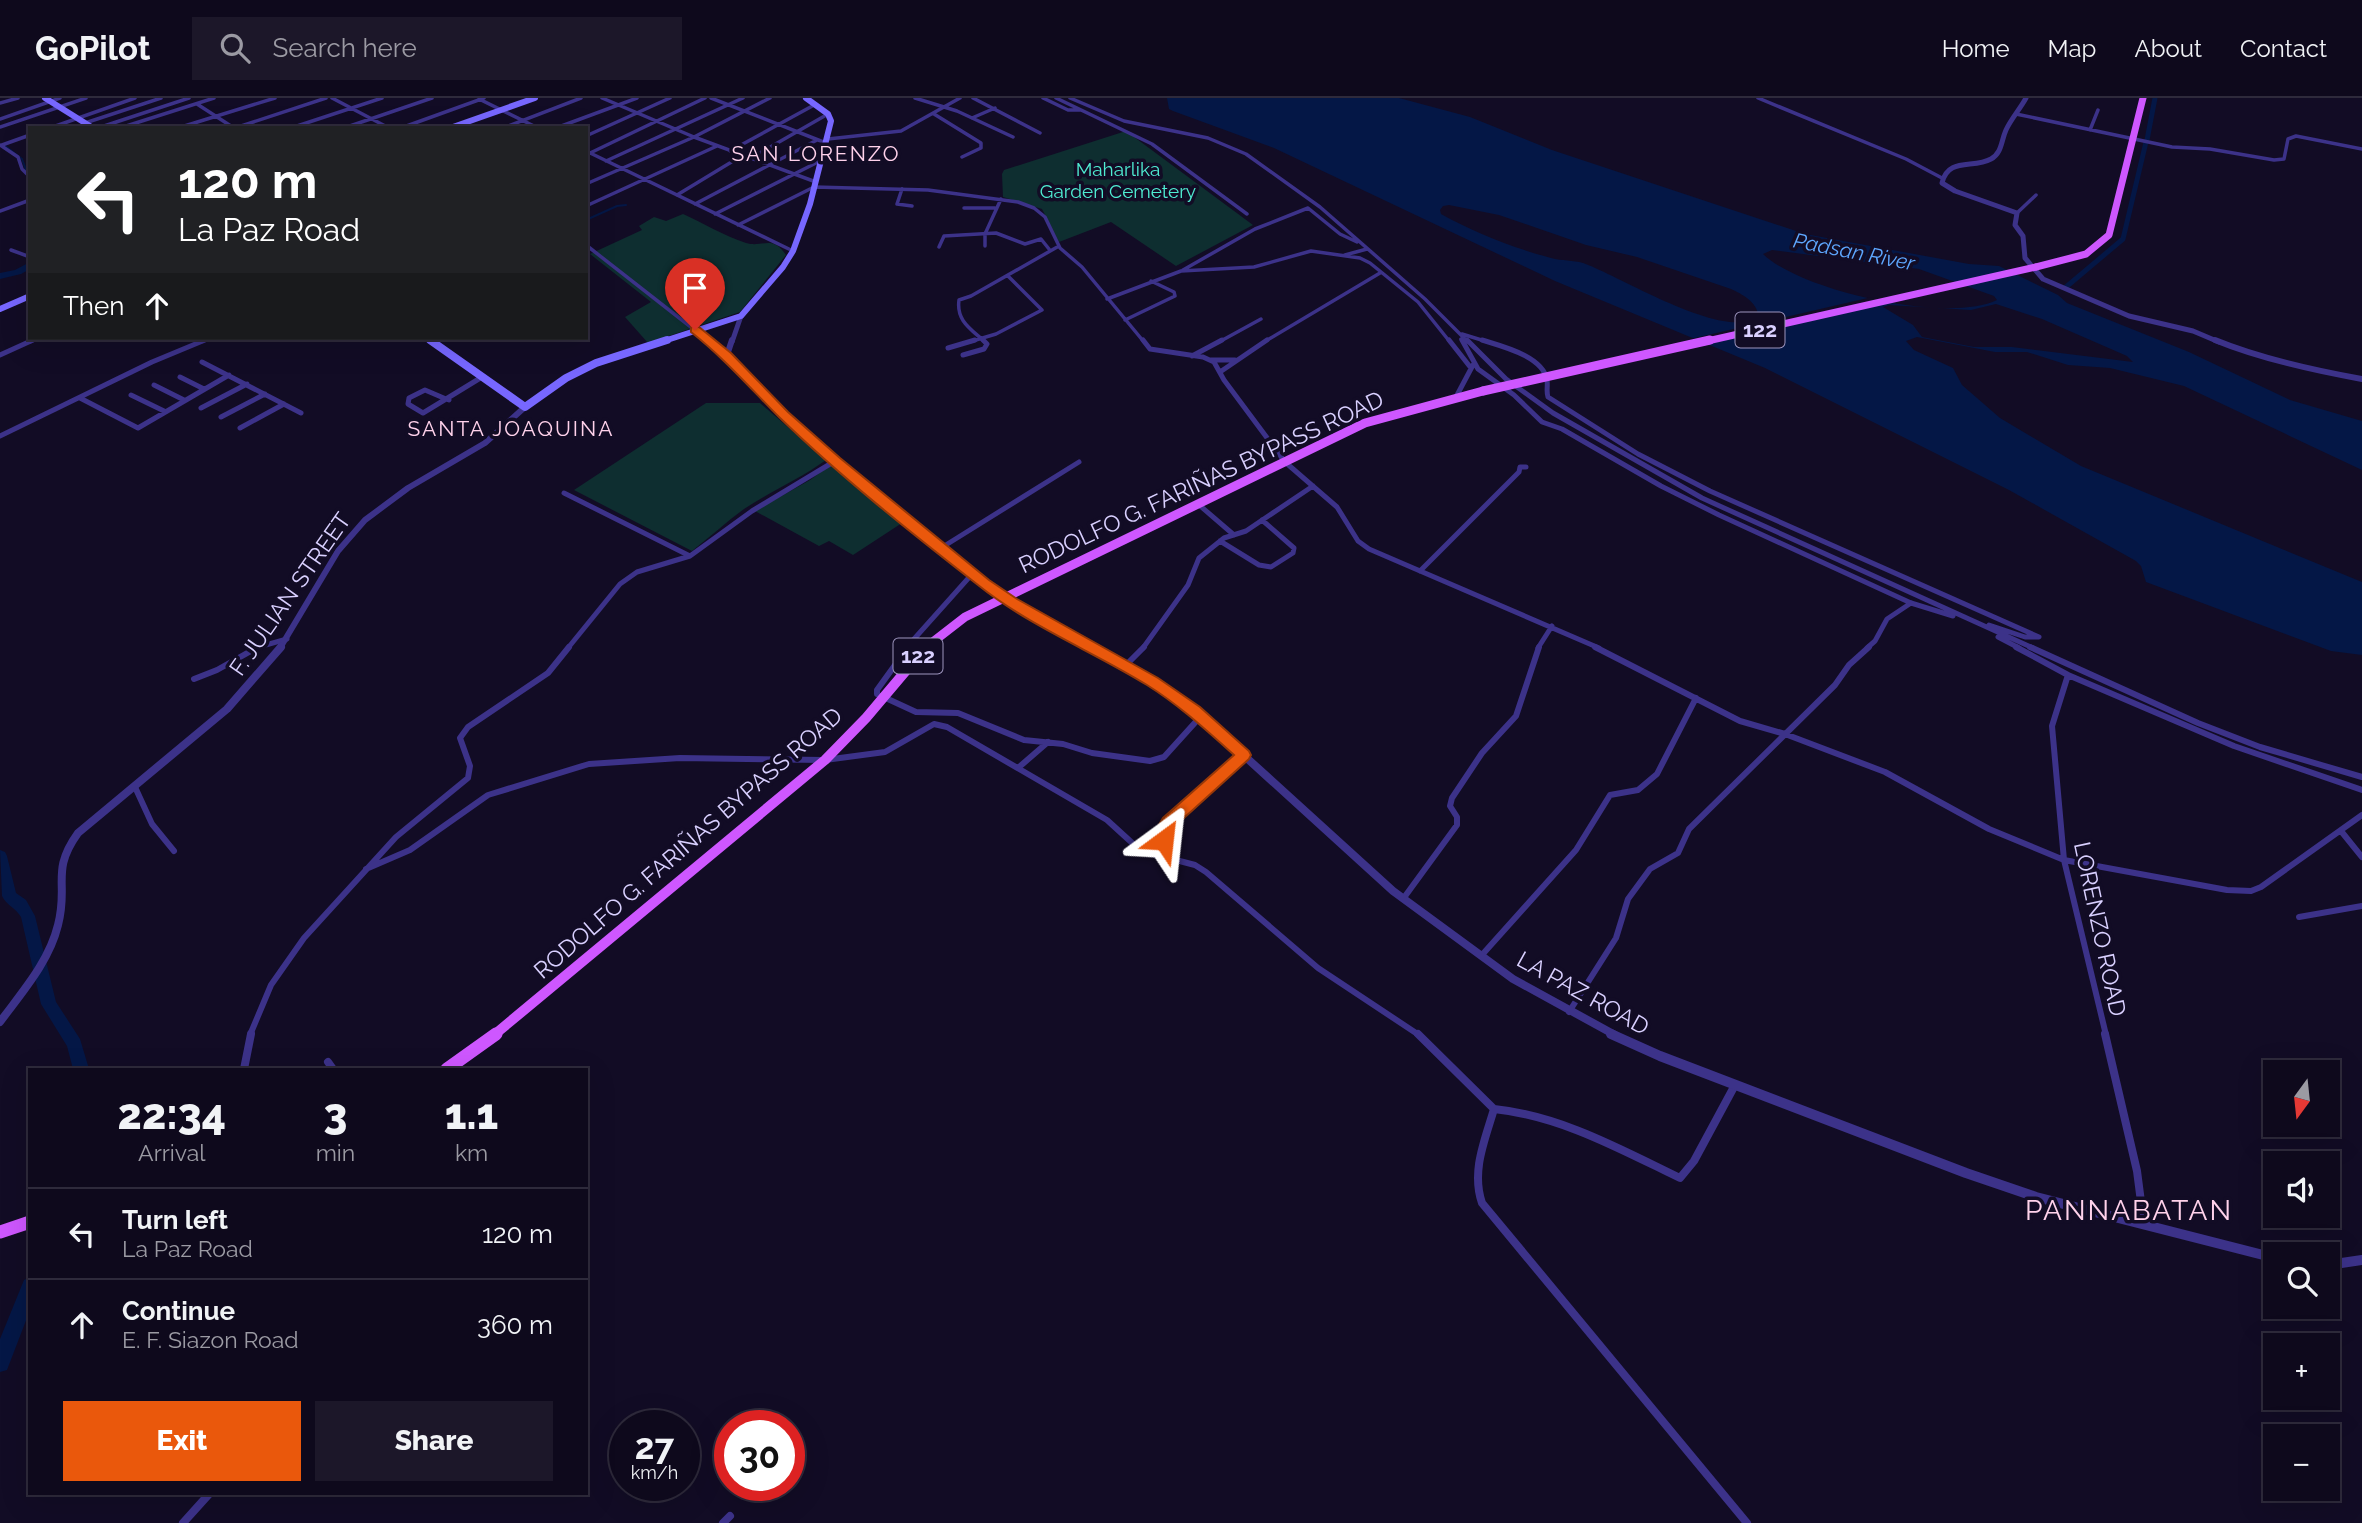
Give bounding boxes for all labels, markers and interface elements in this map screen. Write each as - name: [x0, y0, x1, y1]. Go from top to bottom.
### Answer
- search box: [192, 17, 682, 80]
- text: GoPilot: [35, 29, 150, 68]
- icon: search: [216, 29, 254, 67]
- text: Search here: [272, 33, 417, 63]
- text: Home: [1942, 34, 2010, 63]
- text: Map: [2048, 34, 2096, 63]
- text: About: [2134, 34, 2202, 63]
- text: Contact: [2240, 34, 2327, 63]
- district label: SAN LORENZO: [732, 141, 900, 166]
- text: 120 m: [178, 152, 317, 209]
- icon: left: [63, 154, 154, 245]
- park label: Maharlika Garden Cemetery: [1040, 158, 1196, 202]
- text: La Paz Road: [178, 211, 360, 248]
- water label: Padsan River: [1791, 227, 1918, 276]
- pin: [665, 258, 725, 330]
- icon: arrive: [676, 269, 714, 307]
- icon: ahead: [138, 287, 176, 325]
- text: Then: [63, 291, 124, 321]
- road number: 122: [1736, 313, 1784, 348]
- street label: RODOLFO G. FARIÑAS BYPASS ROAD: [1014, 385, 1387, 578]
- district label: SANTA JOAQUINA: [408, 416, 614, 441]
- street label: F. JULIAN STREET: [223, 507, 356, 680]
- road number: 122: [894, 638, 942, 674]
- street label: RODOLFO G. FARIÑAS BYPASS ROAD: [528, 701, 847, 984]
- position arrow: [1127, 803, 1201, 877]
- street label: LORENZO ROAD: [2069, 839, 2132, 1019]
- street label: LA PAZ ROAD: [1512, 945, 1654, 1040]
- north arrow: [2263, 1060, 2340, 1138]
- map controls: [2263, 1060, 2340, 1501]
- text: 22:34: [118, 1090, 226, 1139]
- text: 3: [323, 1090, 347, 1139]
- text: 1.1: [445, 1090, 498, 1139]
- text: Arrival: [138, 1139, 206, 1166]
- text: min: [316, 1139, 355, 1166]
- text: km: [455, 1139, 488, 1166]
- button: sound: [2263, 1151, 2340, 1228]
- district label: PANNABATAN: [2025, 1194, 2233, 1227]
- text: Turn left: [122, 1205, 228, 1235]
- icon: left: [63, 1215, 101, 1253]
- text: 120 m: [482, 1219, 553, 1249]
- text: La Paz Road: [122, 1235, 253, 1262]
- button: search: [2263, 1242, 2340, 1319]
- text: Continue: [122, 1296, 235, 1326]
- icon: ahead: [63, 1306, 101, 1344]
- text: 360 m: [477, 1310, 553, 1340]
- text: E. F. Siazon Road: [122, 1326, 299, 1353]
- button: +: [2263, 1333, 2340, 1410]
- button: Exit: [63, 1401, 301, 1481]
- button: Share: [315, 1401, 553, 1481]
- speed limit sign: 30: [714, 1410, 805, 1501]
- button: −: [2263, 1424, 2340, 1501]
- text: 27: [635, 1426, 674, 1467]
- text: km/h: [631, 1462, 678, 1483]

